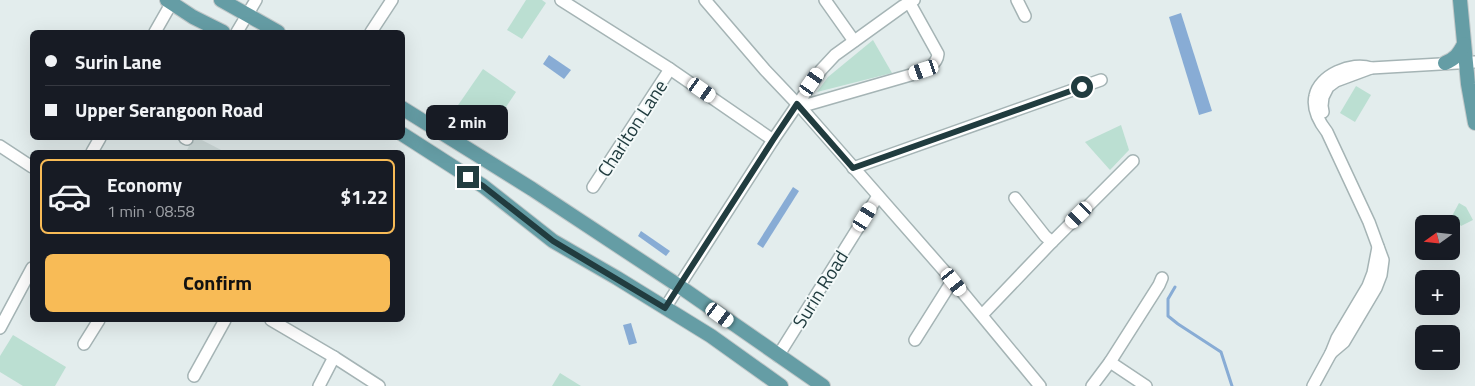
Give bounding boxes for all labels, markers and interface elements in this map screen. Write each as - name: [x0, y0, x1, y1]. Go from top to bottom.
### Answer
- text: Surin Lane: [75, 47, 161, 76]
- car: [907, 58, 940, 82]
- car: [797, 65, 826, 99]
- street label: Charlton Lane: [589, 73, 674, 182]
- car: [685, 75, 718, 105]
- route start: [1071, 76, 1093, 98]
- text: Upper Serangoon Road: [75, 95, 263, 124]
- callout: 2 min: [427, 104, 509, 140]
- text: 2 min: [448, 110, 486, 134]
- route end: [457, 166, 479, 188]
- text: Economy: [107, 170, 182, 199]
- icon: car: [47, 174, 92, 219]
- text: $1.22: [341, 182, 388, 211]
- text: 1 min · 08:58: [107, 199, 195, 223]
- car: [1063, 199, 1094, 231]
- car: [850, 200, 879, 234]
- north arrow: [1415, 215, 1460, 260]
- map controls: [1415, 215, 1460, 370]
- street label: Surin Road: [784, 244, 855, 333]
- button: Confirm: [45, 254, 390, 312]
- car: [938, 266, 969, 298]
- button: +: [1415, 270, 1460, 315]
- car: [703, 300, 736, 330]
- button: −: [1415, 325, 1460, 370]

